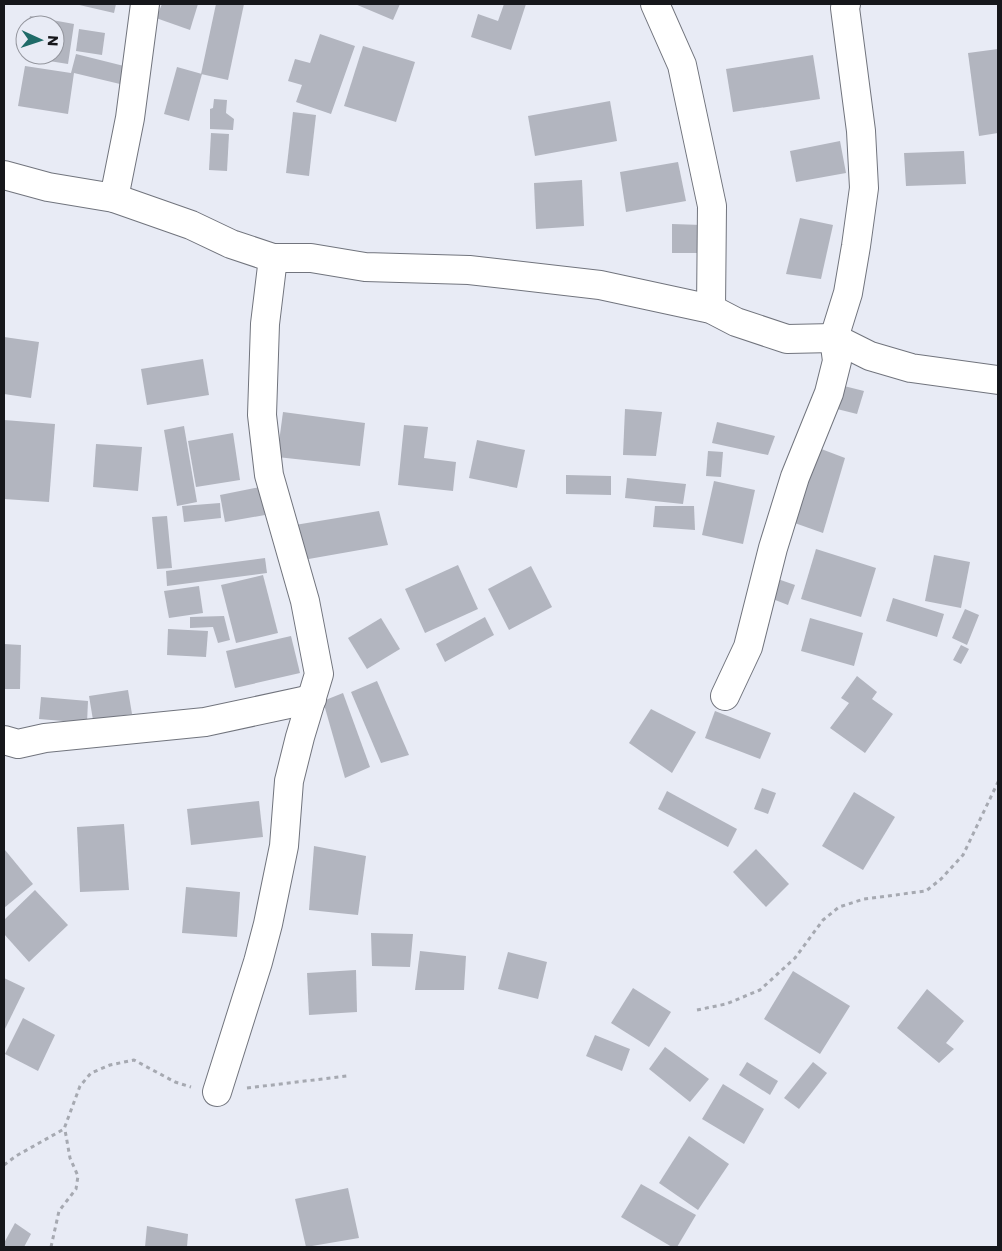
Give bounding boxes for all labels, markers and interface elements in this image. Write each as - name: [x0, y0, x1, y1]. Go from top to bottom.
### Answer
- north arrow: [15, 15, 65, 65]
- text: N: [43, 35, 63, 46]

